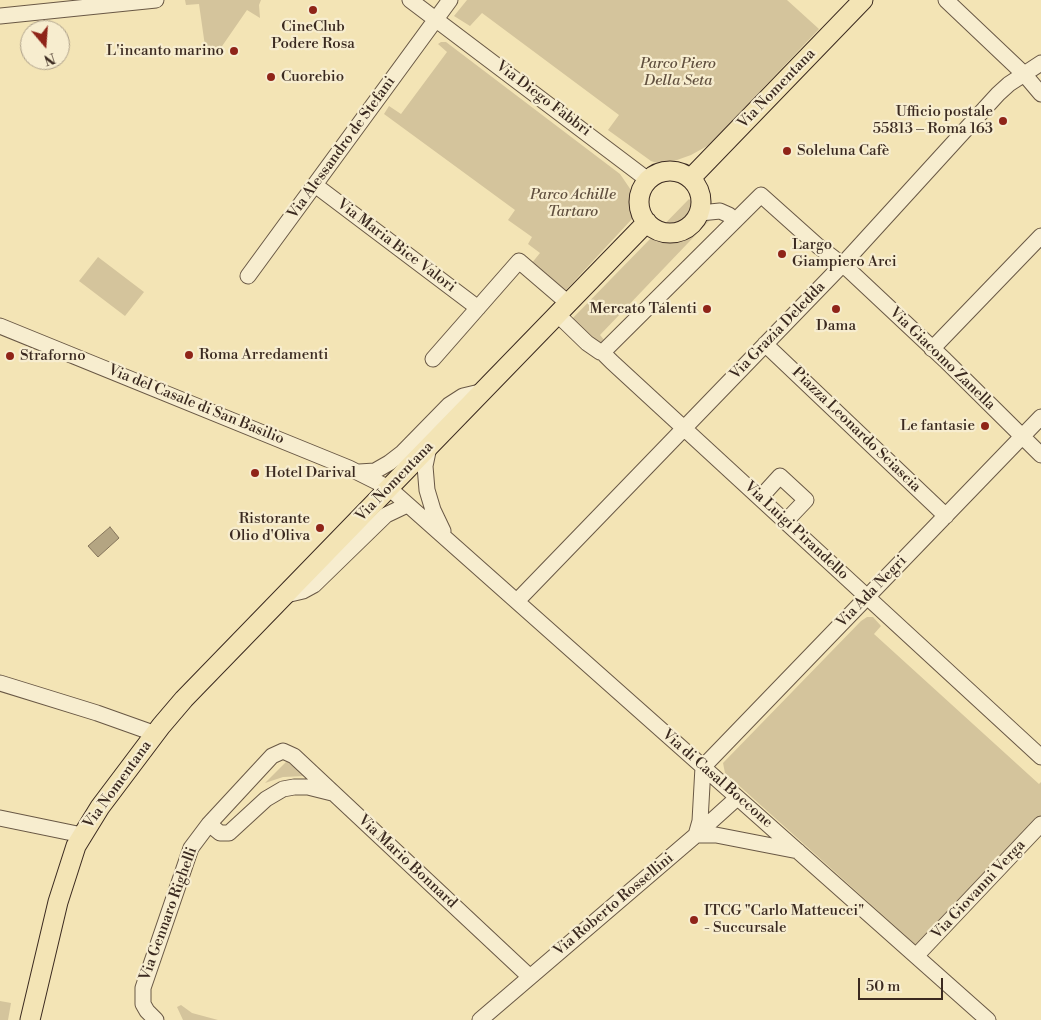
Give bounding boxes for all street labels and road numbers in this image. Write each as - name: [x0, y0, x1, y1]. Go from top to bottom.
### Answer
- street label: Via Nomentana: [734, 45, 820, 133]
- street label: Via Diego Fabbri: [492, 57, 594, 141]
- street label: Via Alessandro de Stefani: [284, 73, 400, 223]
- street label: Via Maria Bice Valori: [333, 195, 459, 297]
- street label: Via Grazia Deledda: [727, 278, 829, 384]
- street label: Via Giacomo Zanella: [885, 304, 999, 414]
- street label: Via del Casale di San Basilio: [105, 361, 287, 449]
- street label: Piazza Leonardo Sciascia: [788, 364, 924, 496]
- street label: Via Nomentana: [352, 438, 438, 526]
- street label: Via Luigi Pirandello: [740, 478, 852, 584]
- street label: Via Ada Negri: [833, 552, 911, 632]
- street label: Via di Casal Boccone: [658, 726, 776, 832]
- street label: Via Nomentana: [80, 738, 156, 832]
- street label: Via Mario Bonnard: [354, 811, 460, 913]
- street label: Via Giovanni Verga: [928, 837, 1030, 943]
- street label: Via Gennaro Righelli: [136, 845, 202, 983]
- street label: Via Roberto Rossellini: [550, 850, 678, 960]

